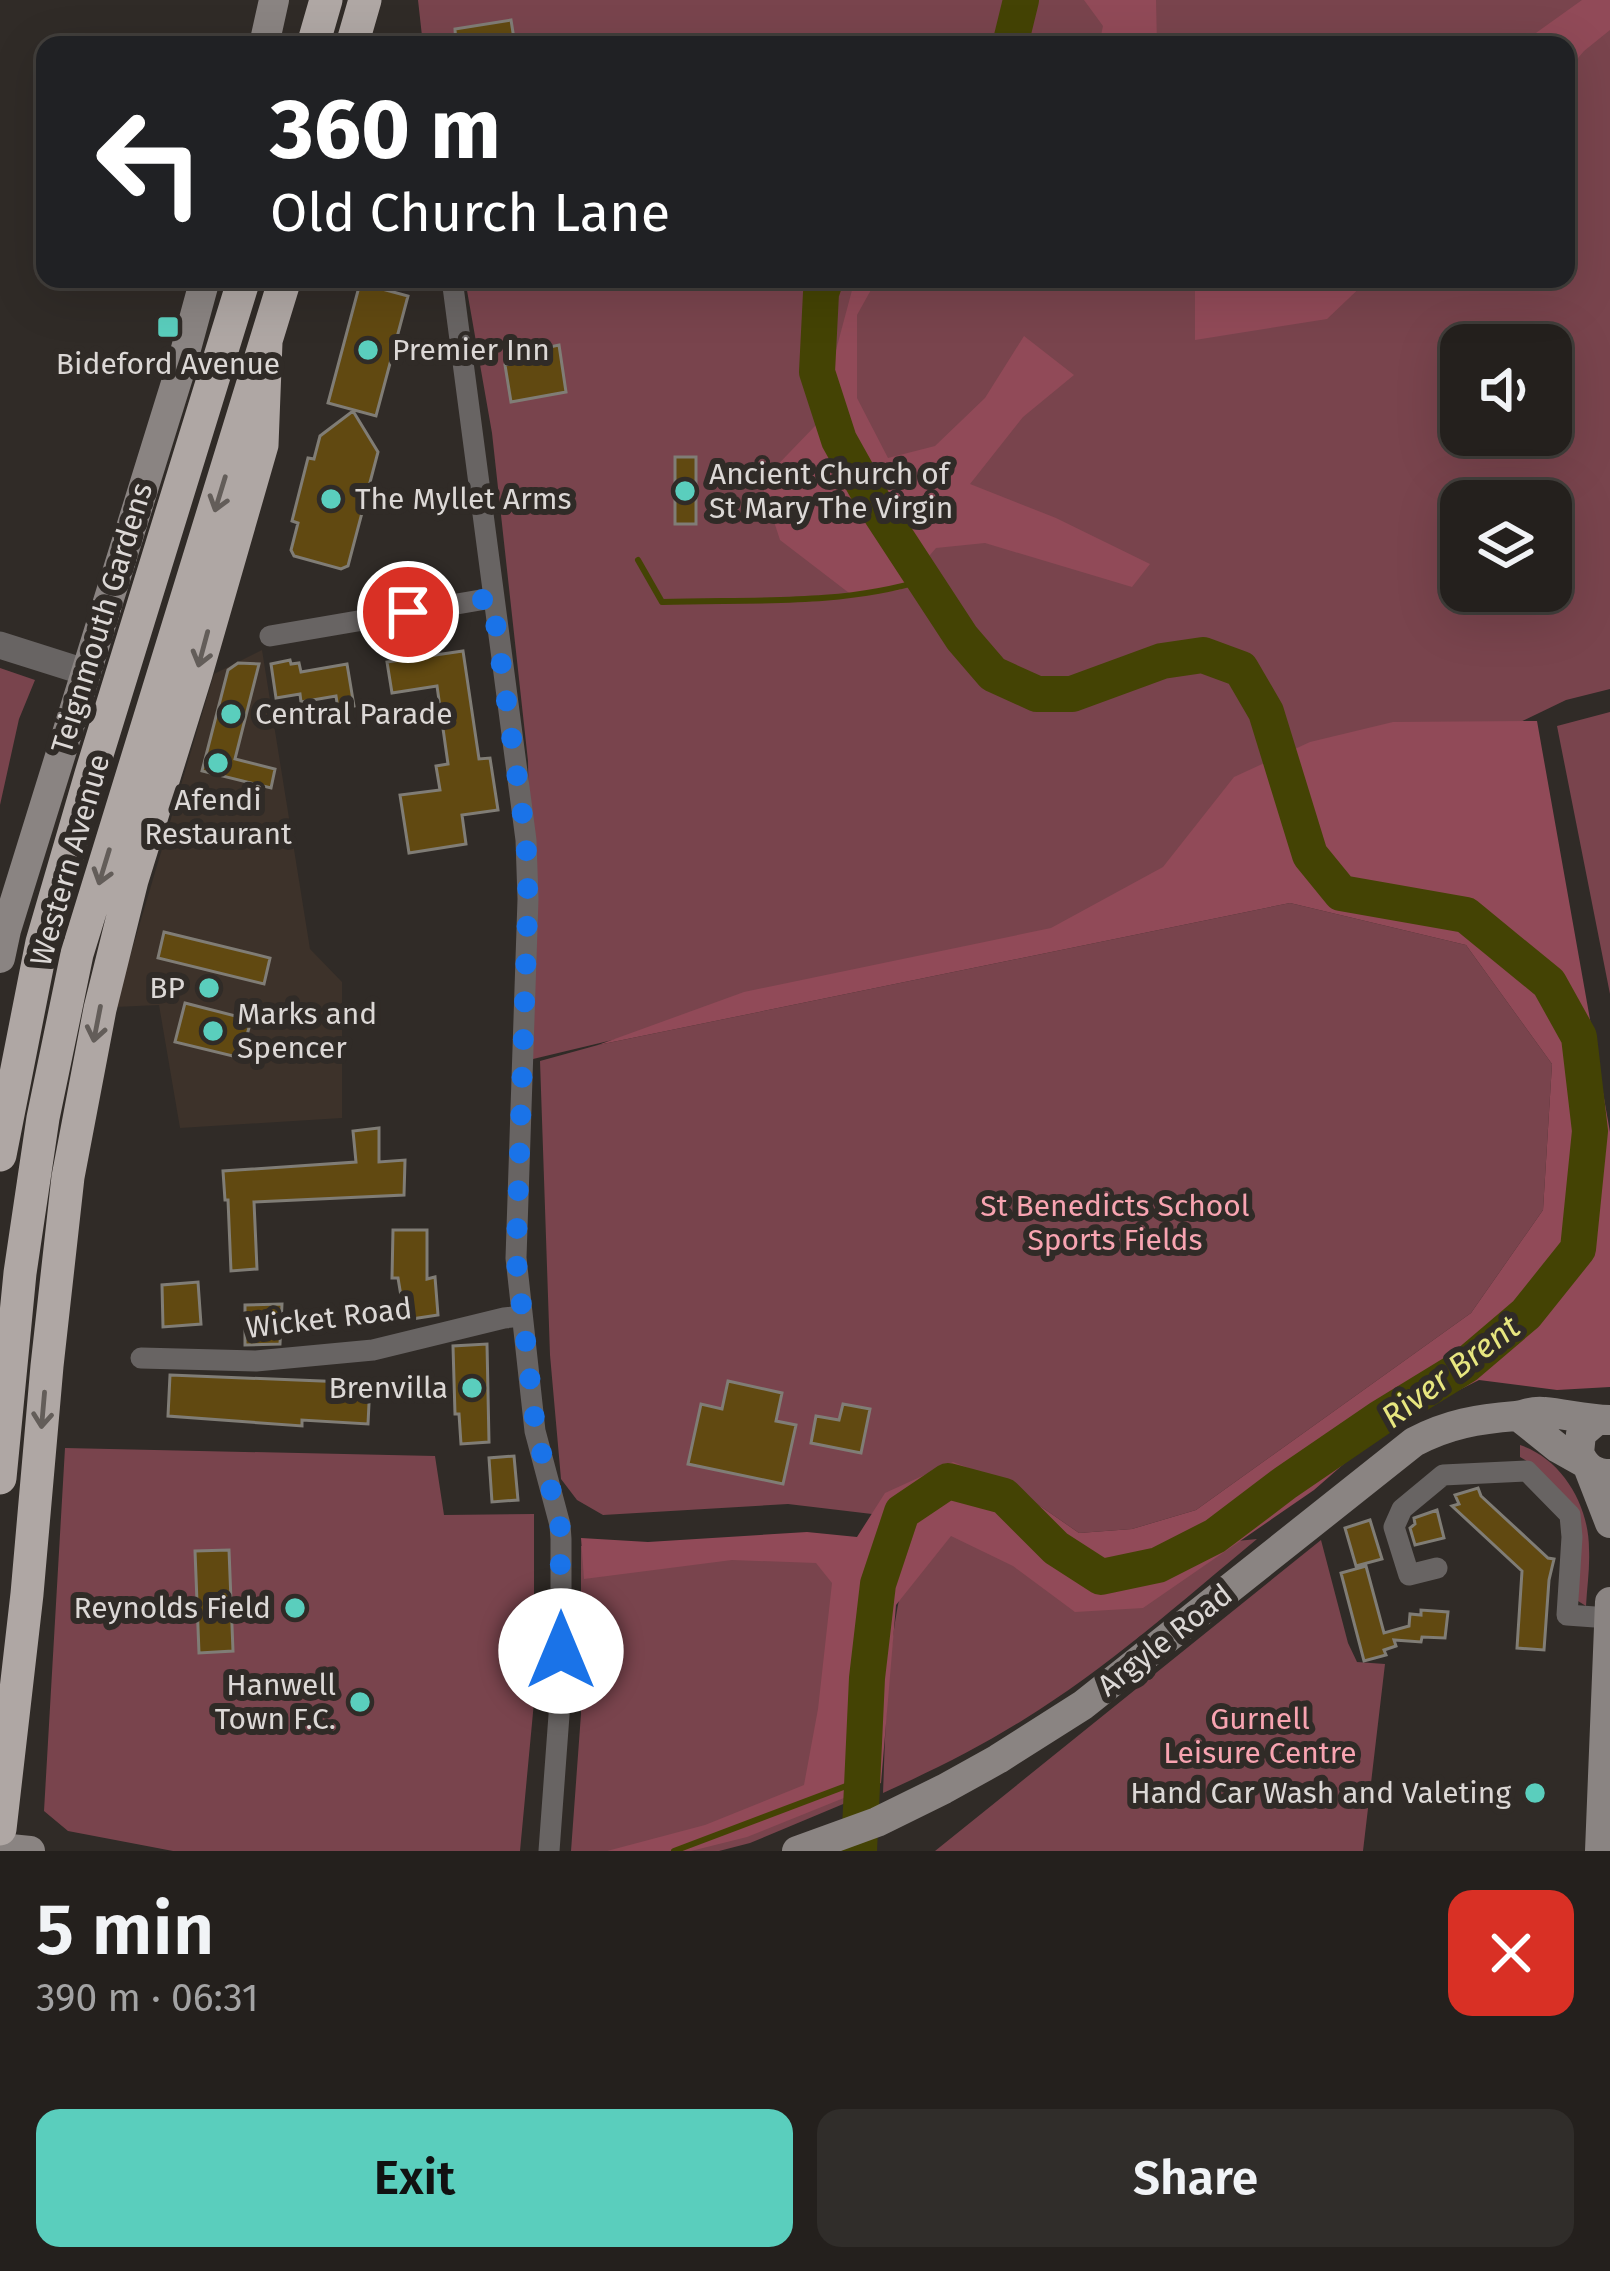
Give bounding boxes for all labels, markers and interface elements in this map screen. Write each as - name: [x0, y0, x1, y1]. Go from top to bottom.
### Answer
- text: 360 m: [270, 79, 501, 180]
- icon: left: [72, 84, 228, 240]
- text: Old Church Lane: [270, 181, 670, 245]
- marker: Bideford Avenue: [155, 314, 181, 340]
- map controls: [1440, 324, 1572, 612]
- button: sound: [1440, 324, 1572, 456]
- place label: Premier Inn: [392, 332, 550, 368]
- marker: Premier Inn: [355, 337, 381, 363]
- place label: Bideford Avenue: [56, 346, 280, 382]
- place label: Ancient Church of St Mary The Virgin: [709, 456, 953, 526]
- one-way arrow: [208, 474, 230, 512]
- marker: Ancient Church of St Mary The Virgin: [672, 478, 698, 504]
- street label: Teignmouth Gardens: [44, 479, 160, 757]
- button: layers: [1440, 480, 1572, 612]
- place label: The Myllet Arms: [355, 481, 572, 517]
- marker: The Myllet Arms: [318, 486, 344, 512]
- pin: [357, 561, 459, 663]
- icon: arrive: [375, 579, 441, 645]
- one-way arrow: [191, 629, 213, 667]
- place label: Central Parade: [255, 696, 453, 732]
- marker: Central Parade: [218, 701, 244, 727]
- street label: Western Avenue: [23, 750, 117, 970]
- marker: Afendi Restaurant: [205, 750, 231, 776]
- place label: Afendi Restaurant: [144, 782, 292, 852]
- one-way arrow: [92, 847, 114, 885]
- place label: BP: [149, 970, 185, 1006]
- marker: BP: [196, 975, 222, 1001]
- place label: Marks and Spencer: [237, 996, 377, 1066]
- one-way arrow: [85, 1003, 107, 1042]
- marker: Marks and Spencer: [200, 1018, 226, 1044]
- park label: St Benedicts School Sports Fields: [980, 1188, 1250, 1258]
- street label: Wicket Road: [244, 1290, 414, 1346]
- water label: River Brent: [1374, 1307, 1528, 1437]
- place label: Brenvilla: [328, 1370, 448, 1406]
- marker: Brenvilla: [459, 1375, 485, 1401]
- one-way arrow: [31, 1390, 54, 1429]
- street label: Argyle Road: [1091, 1576, 1239, 1704]
- position arrow: [498, 1588, 624, 1714]
- place label: Reynolds Field: [74, 1590, 271, 1626]
- marker: Reynolds Field: [282, 1595, 308, 1621]
- place label: Hanwell Town F.C.: [215, 1667, 336, 1737]
- marker: Hanwell Town F.C.: [347, 1689, 373, 1715]
- park label: Gurnell Leisure Centre: [1163, 1701, 1357, 1771]
- place label: Hand Car Wash and Valeting: [1130, 1775, 1511, 1811]
- marker: Hand Car Wash and Valeting: [1522, 1780, 1548, 1806]
- text: 5 min: [36, 1887, 215, 1973]
- button: close: [1448, 1890, 1574, 2016]
- text: 390 m · 06:31: [36, 1975, 259, 2021]
- button: Exit: [36, 2109, 793, 2247]
- button: Share: [817, 2109, 1574, 2247]

